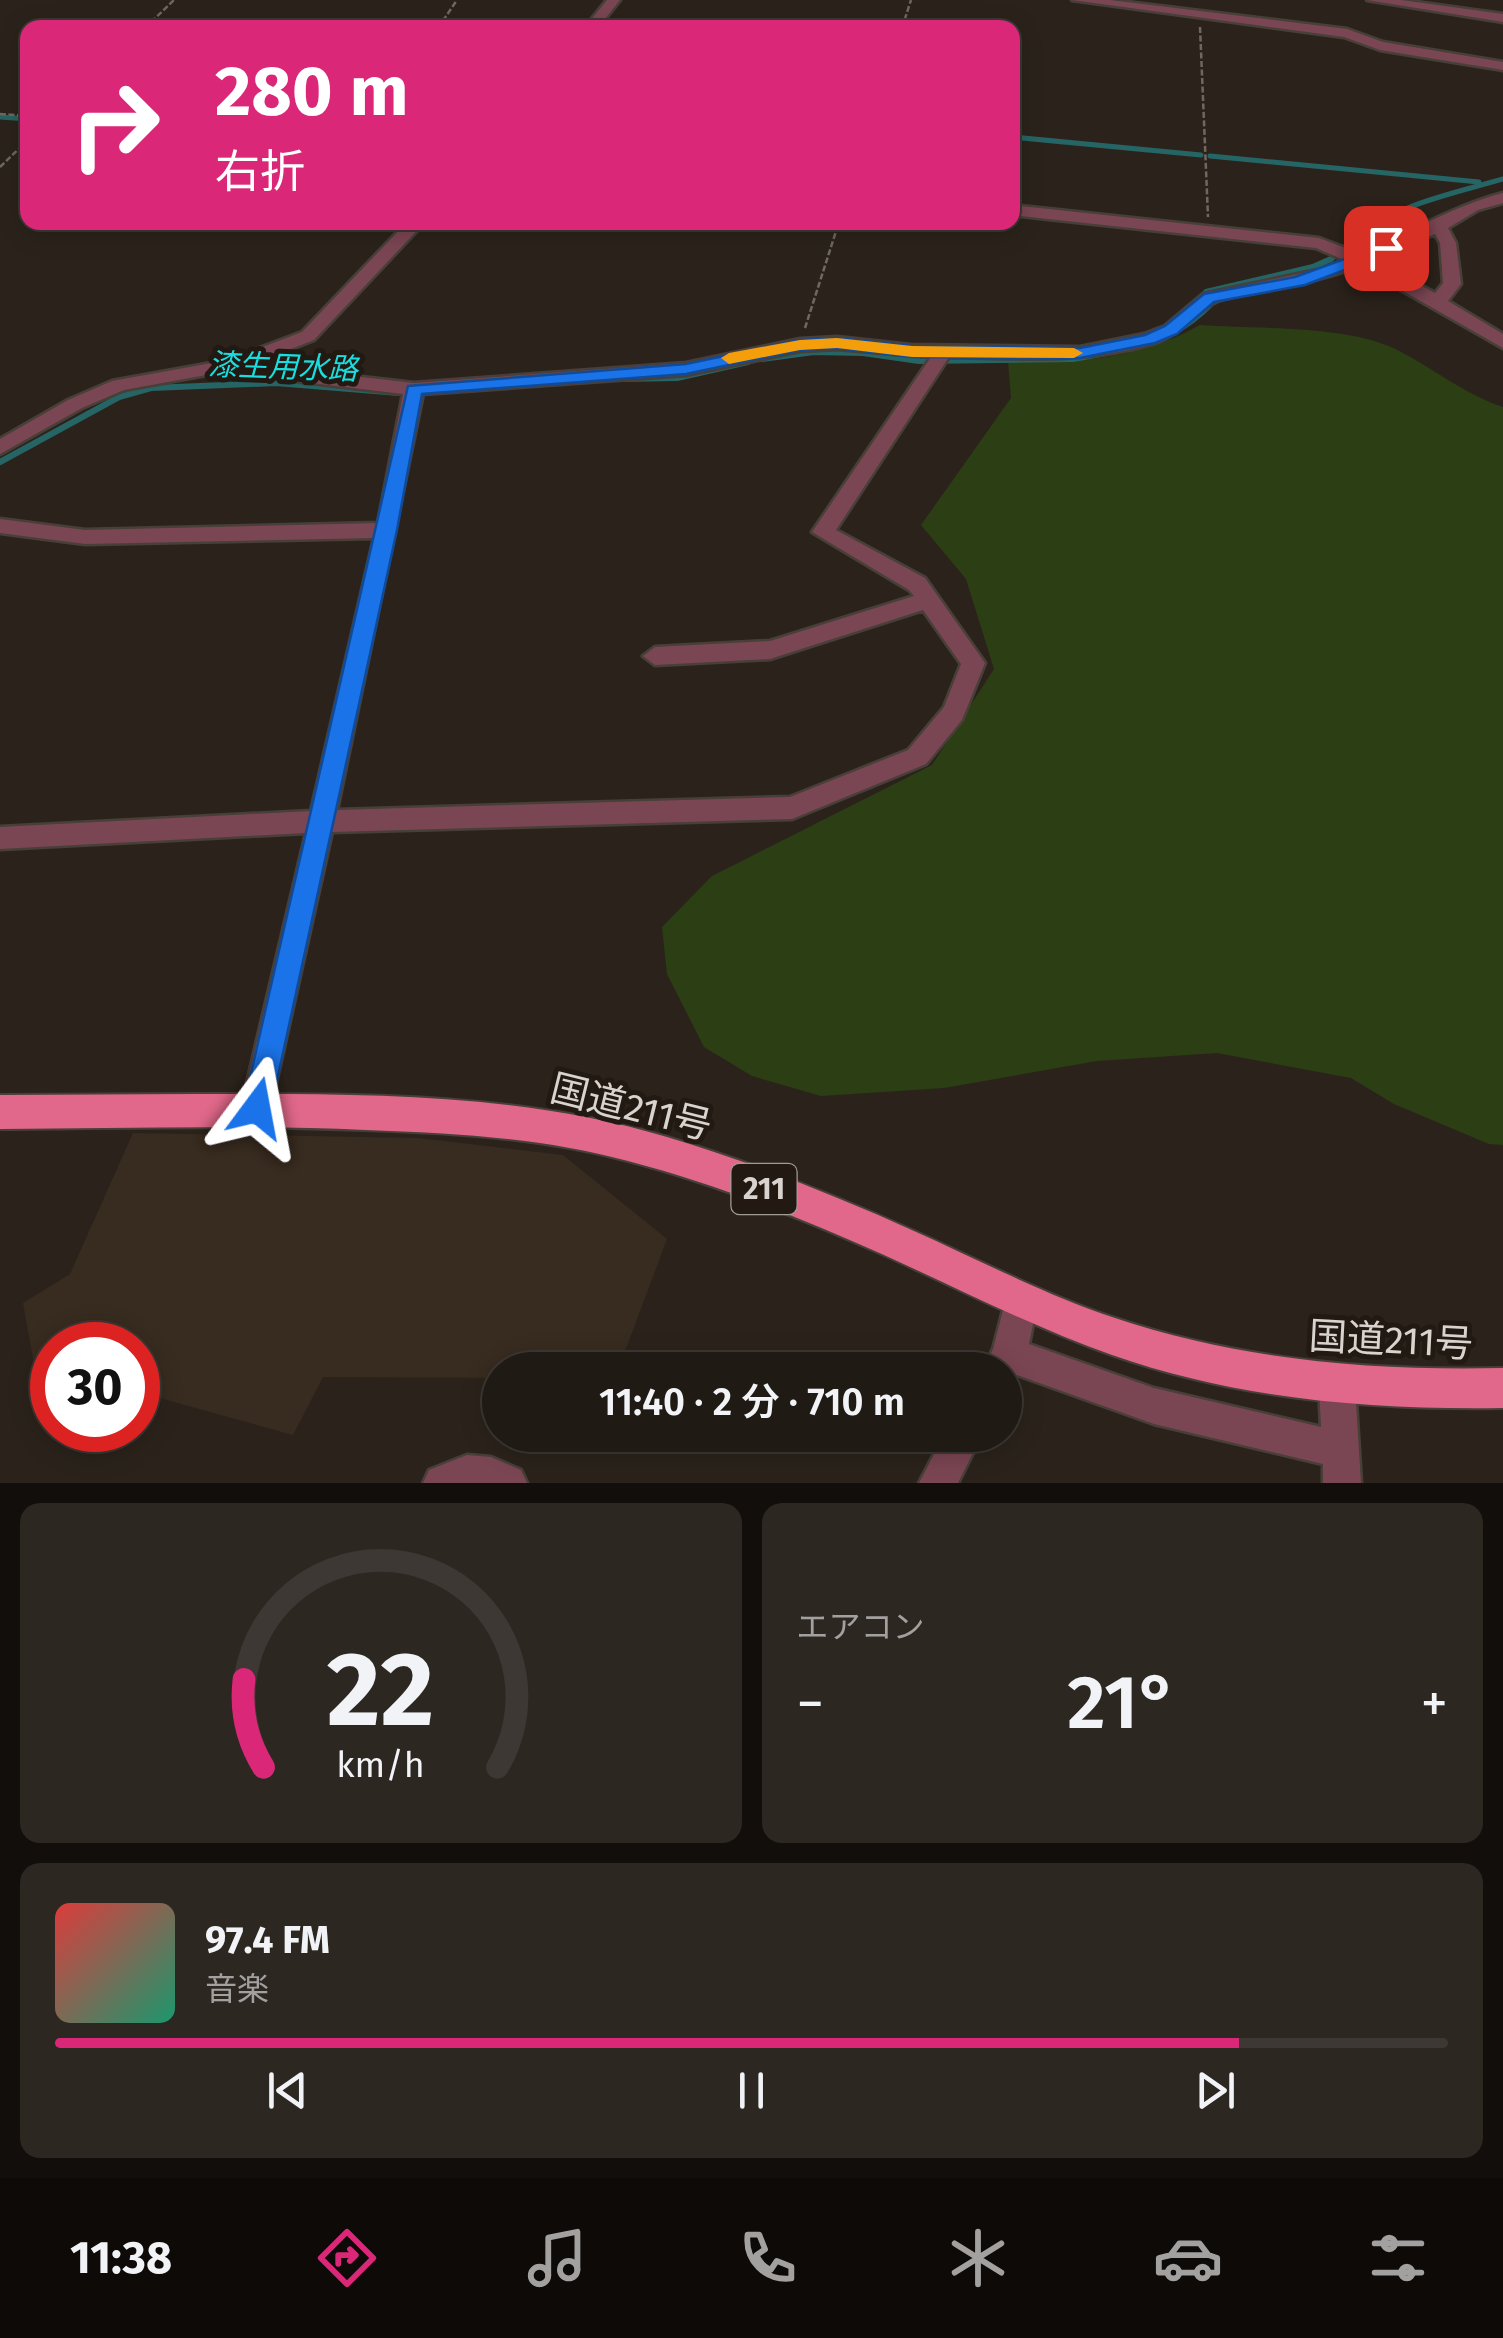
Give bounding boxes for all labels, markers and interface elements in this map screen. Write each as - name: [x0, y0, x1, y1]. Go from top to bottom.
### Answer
- text: 280 m: [215, 50, 409, 134]
- icon: right: [50, 60, 180, 190]
- text: 右折: [215, 145, 305, 199]
- pin: [1344, 206, 1429, 291]
- icon: arrive: [1359, 221, 1414, 276]
- water label: 漆生用水路: [207, 346, 362, 388]
- position arrow: [205, 1056, 309, 1160]
- street label: 国道211号: [546, 1065, 716, 1149]
- road number: 211: [732, 1164, 796, 1214]
- street label: 国道211号: [1308, 1313, 1474, 1367]
- speed limit sign: 30: [30, 1322, 160, 1452]
- text: 11:40 · 2 分 · 710 m: [599, 1379, 905, 1425]
- text: エアコン: [797, 1608, 925, 1646]
- text: 22: [327, 1628, 435, 1753]
- text: 21°: [1067, 1658, 1177, 1748]
- text: −: [797, 1671, 824, 1737]
- text: +: [1421, 1671, 1448, 1737]
- text: km/h: [337, 1744, 425, 1786]
- text: 97.4 FM: [205, 1917, 330, 1963]
- text: 音楽: [205, 1970, 269, 2008]
- icon: previous: [260, 2063, 315, 2118]
- icon: pause: [724, 2063, 779, 2118]
- icon: next: [1188, 2063, 1243, 2118]
- icon: directions: [312, 2223, 382, 2293]
- icon: music: [522, 2223, 592, 2293]
- icon: phone: [733, 2223, 803, 2293]
- icon: climate: [943, 2223, 1013, 2293]
- icon: car: [1153, 2223, 1223, 2293]
- icon: filters: [1363, 2223, 1433, 2293]
- text: 11:38: [70, 2231, 172, 2285]

